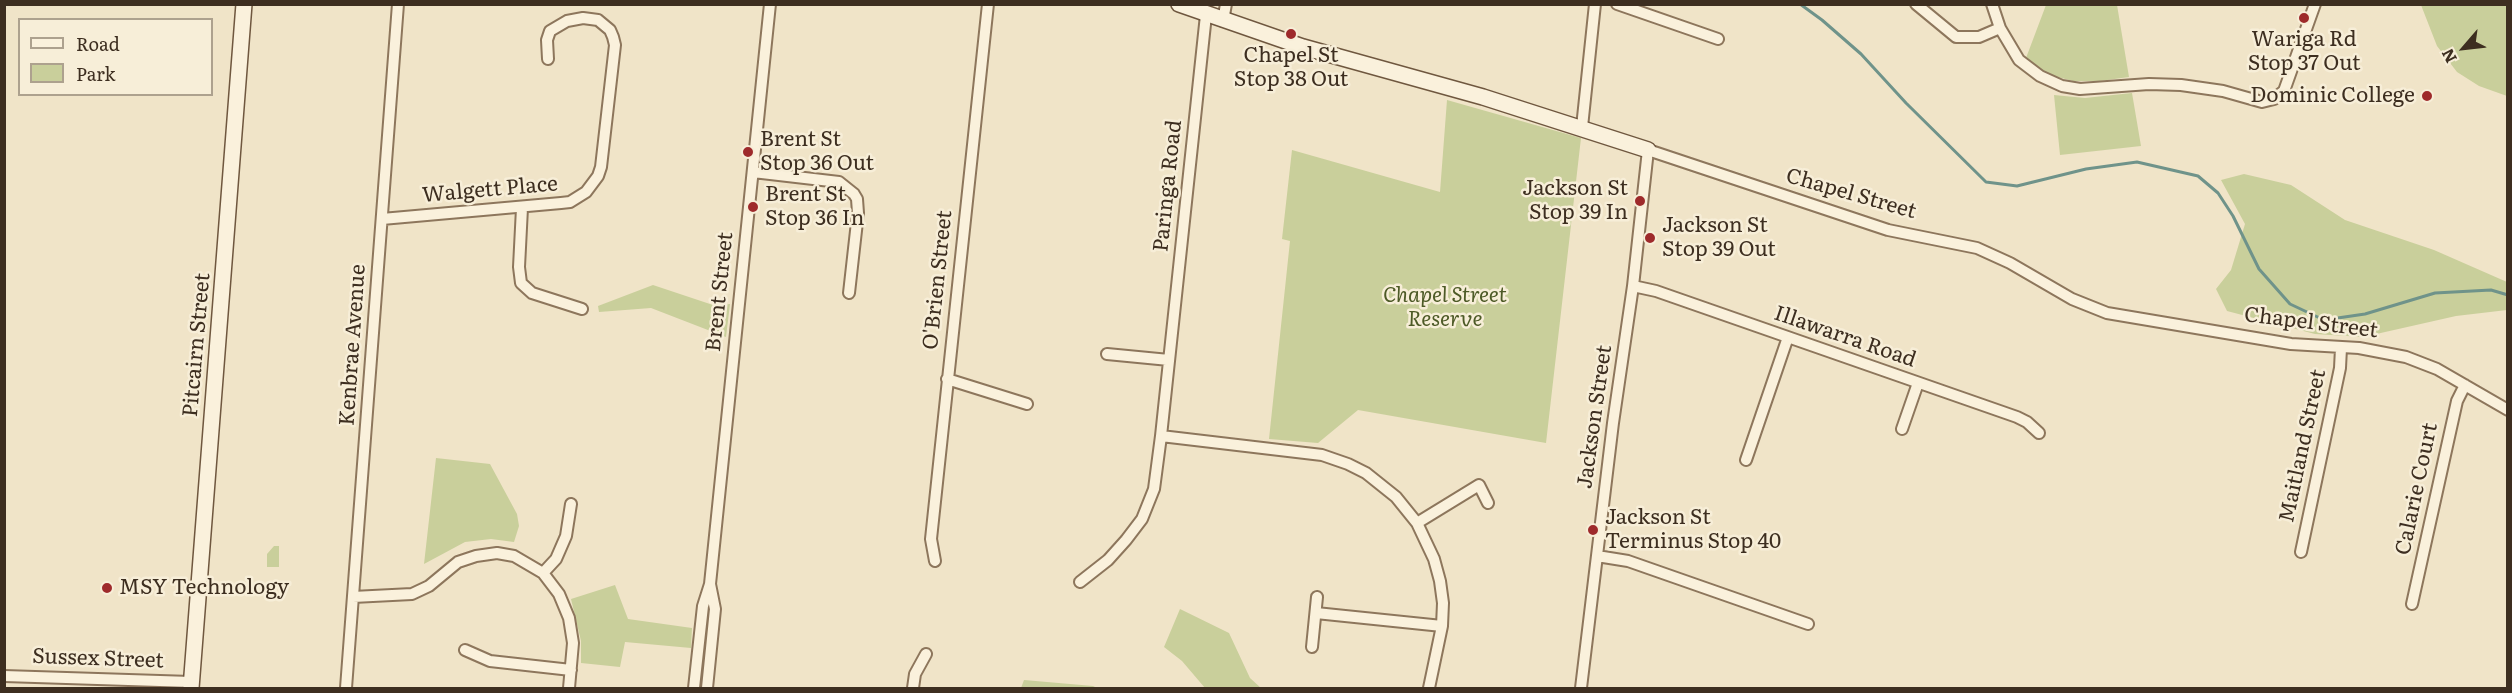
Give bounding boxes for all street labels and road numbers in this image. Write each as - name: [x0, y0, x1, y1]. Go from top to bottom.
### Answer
- street label: Paringa Road: [1149, 119, 1187, 253]
- street label: Chapel Street: [1783, 163, 1919, 225]
- street label: Walgett Place: [421, 172, 559, 208]
- street label: O'Brien Street: [918, 209, 958, 351]
- street label: Brent Street: [701, 231, 739, 353]
- street label: Kenbrae Avenue: [335, 263, 371, 427]
- street label: Pitcairn Street: [178, 272, 216, 418]
- street label: Illawarra Road: [1771, 301, 1919, 373]
- street label: Chapel Street: [2243, 302, 2379, 344]
- street label: Jackson Street: [1572, 343, 1618, 491]
- street label: Maitland Street: [2274, 367, 2332, 525]
- street label: Calarie Court: [2391, 421, 2443, 557]
- street label: Sussex Street: [32, 644, 164, 674]

